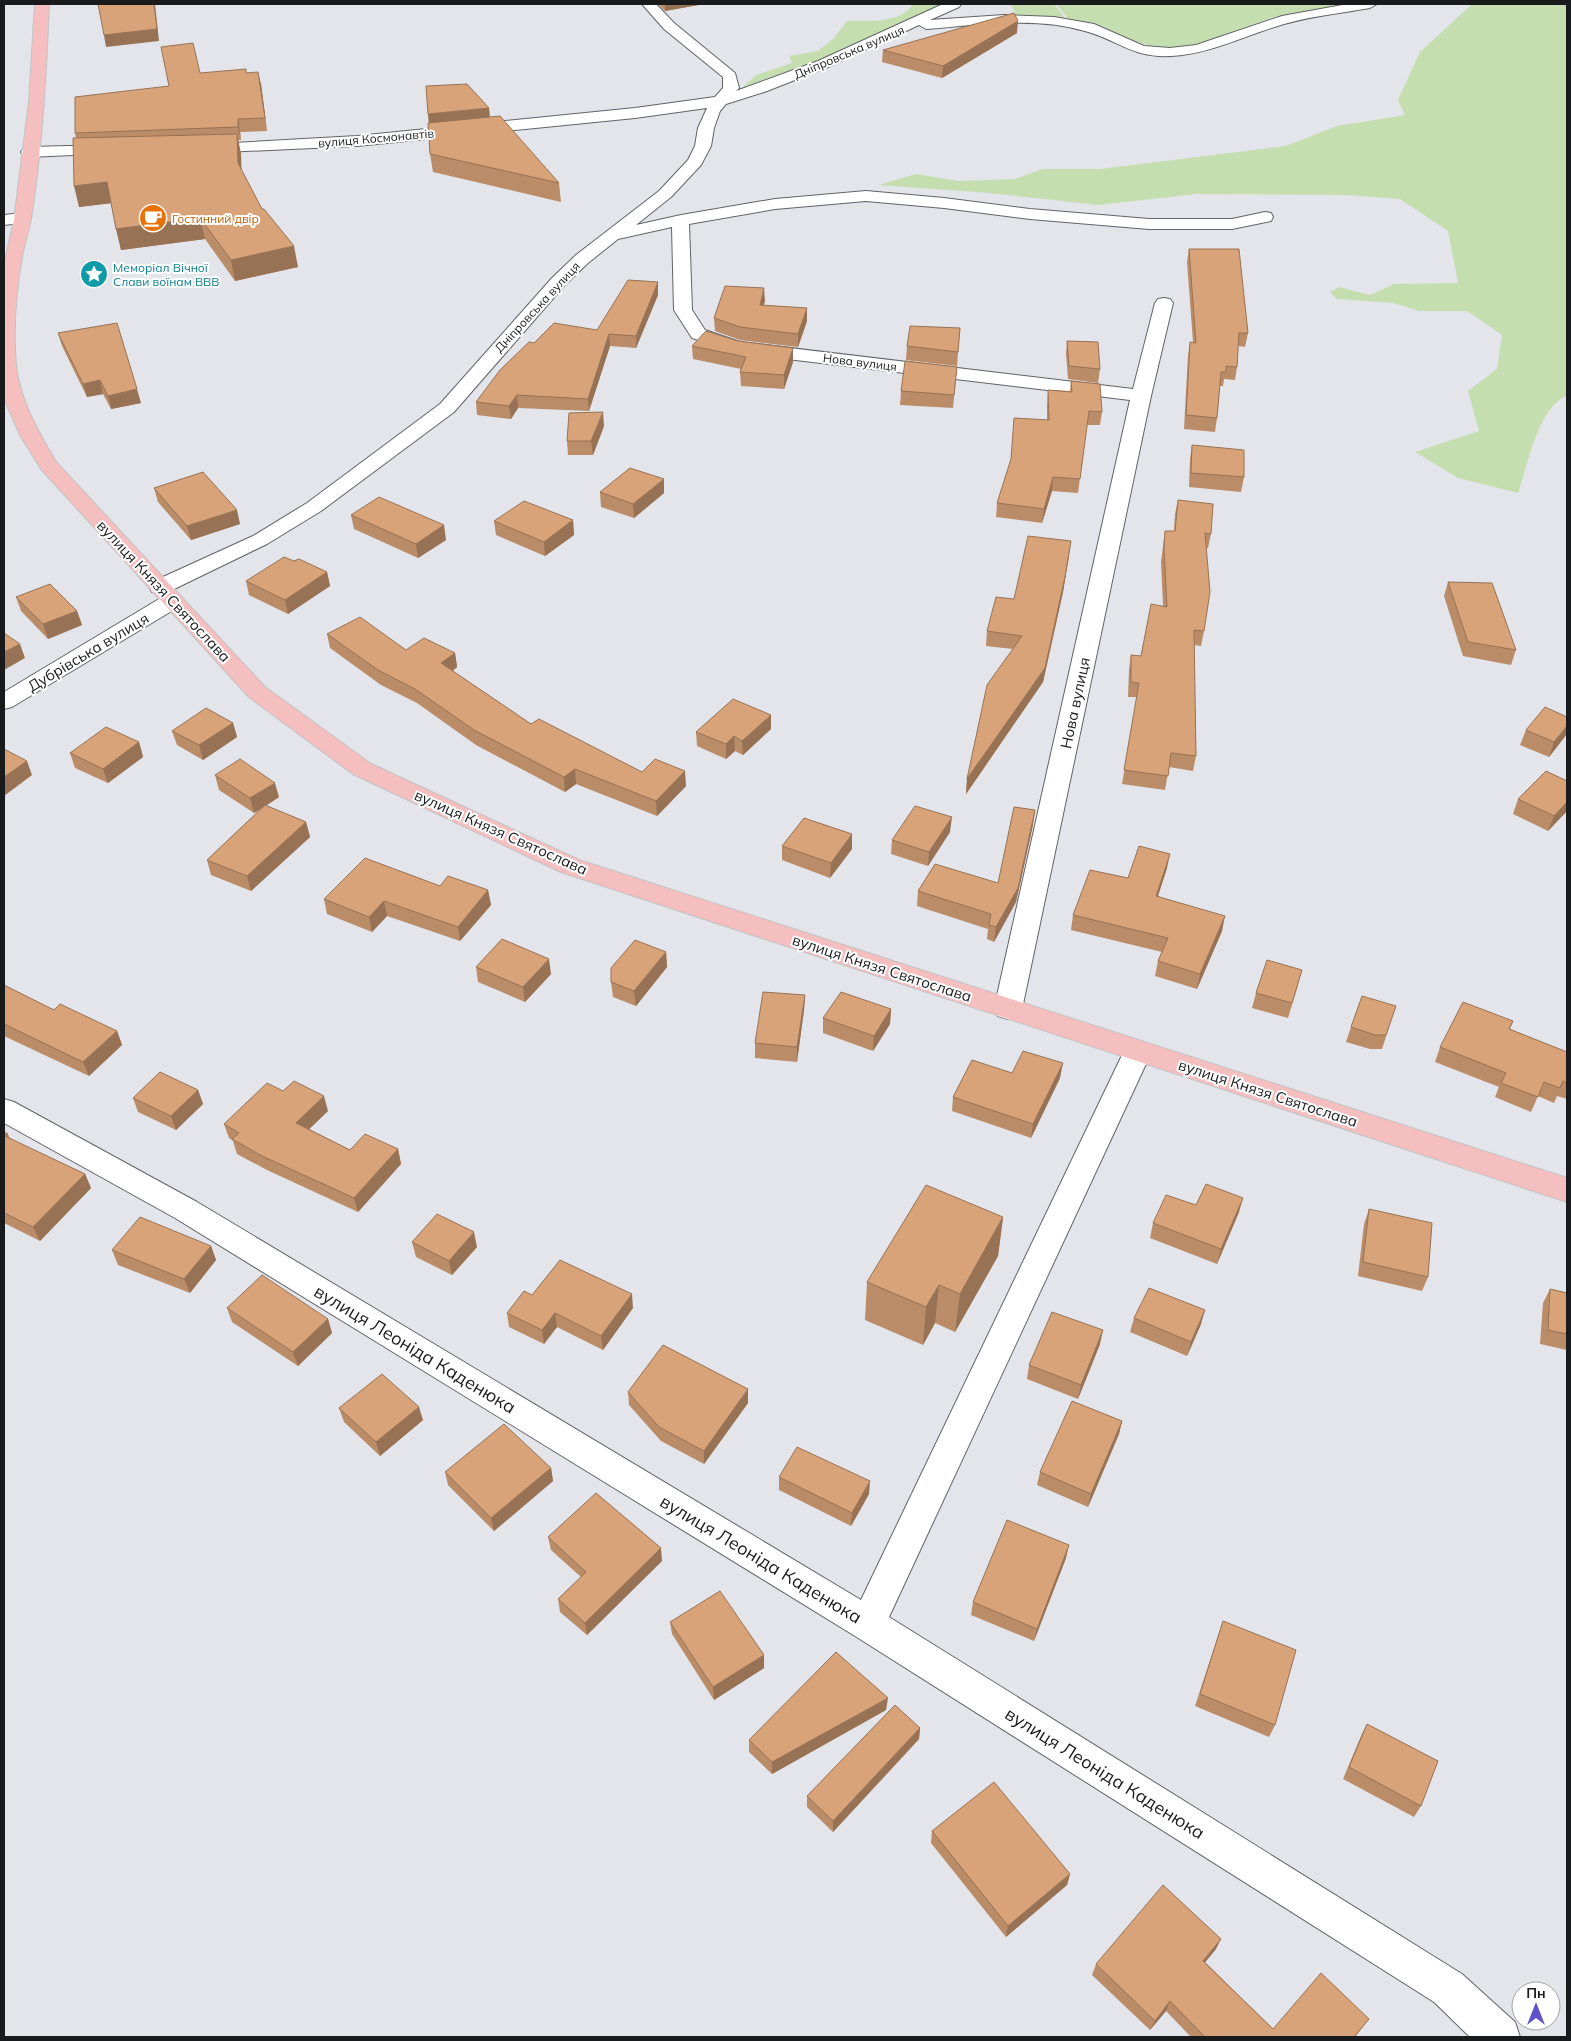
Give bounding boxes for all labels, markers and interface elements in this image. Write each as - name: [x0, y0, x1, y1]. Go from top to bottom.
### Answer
- street label: Дніпровська вулиця: [792, 22, 906, 82]
- street label: вулиця Космонавтів: [317, 125, 435, 151]
- cafe icon: Гостинний двір: [138, 203, 168, 233]
- place label: Гостинний двір: [172, 211, 259, 226]
- place icon: Меморіал Вічної Слави воїнам ВВВ: [79, 259, 109, 289]
- street label: Дніпровська вулиця: [491, 259, 583, 355]
- place label: Меморіал Вічної Слави воїнам ВВВ: [113, 260, 219, 289]
- street label: Нова вулиця: [822, 350, 898, 374]
- street label: вулиця Князя Святослава: [93, 516, 235, 666]
- street label: Дубрівська вулиця: [24, 608, 152, 696]
- street label: Нова вулиця: [1056, 656, 1094, 750]
- street label: вулиця Князя Святослава: [412, 785, 590, 879]
- street label: вулиця Князя Святослава: [790, 930, 974, 1006]
- street label: вулиця Князя Святослава: [1176, 1055, 1360, 1131]
- street label: вулиця Леоніда Каденюка: [310, 1280, 520, 1418]
- street label: вулиця Леоніда Каденюка: [656, 1490, 866, 1628]
- street label: вулиця Леоніда Каденюка: [1001, 1702, 1209, 1844]
- north arrow: [1511, 1981, 1561, 2031]
- text: Пн: [1526, 1984, 1546, 2002]

